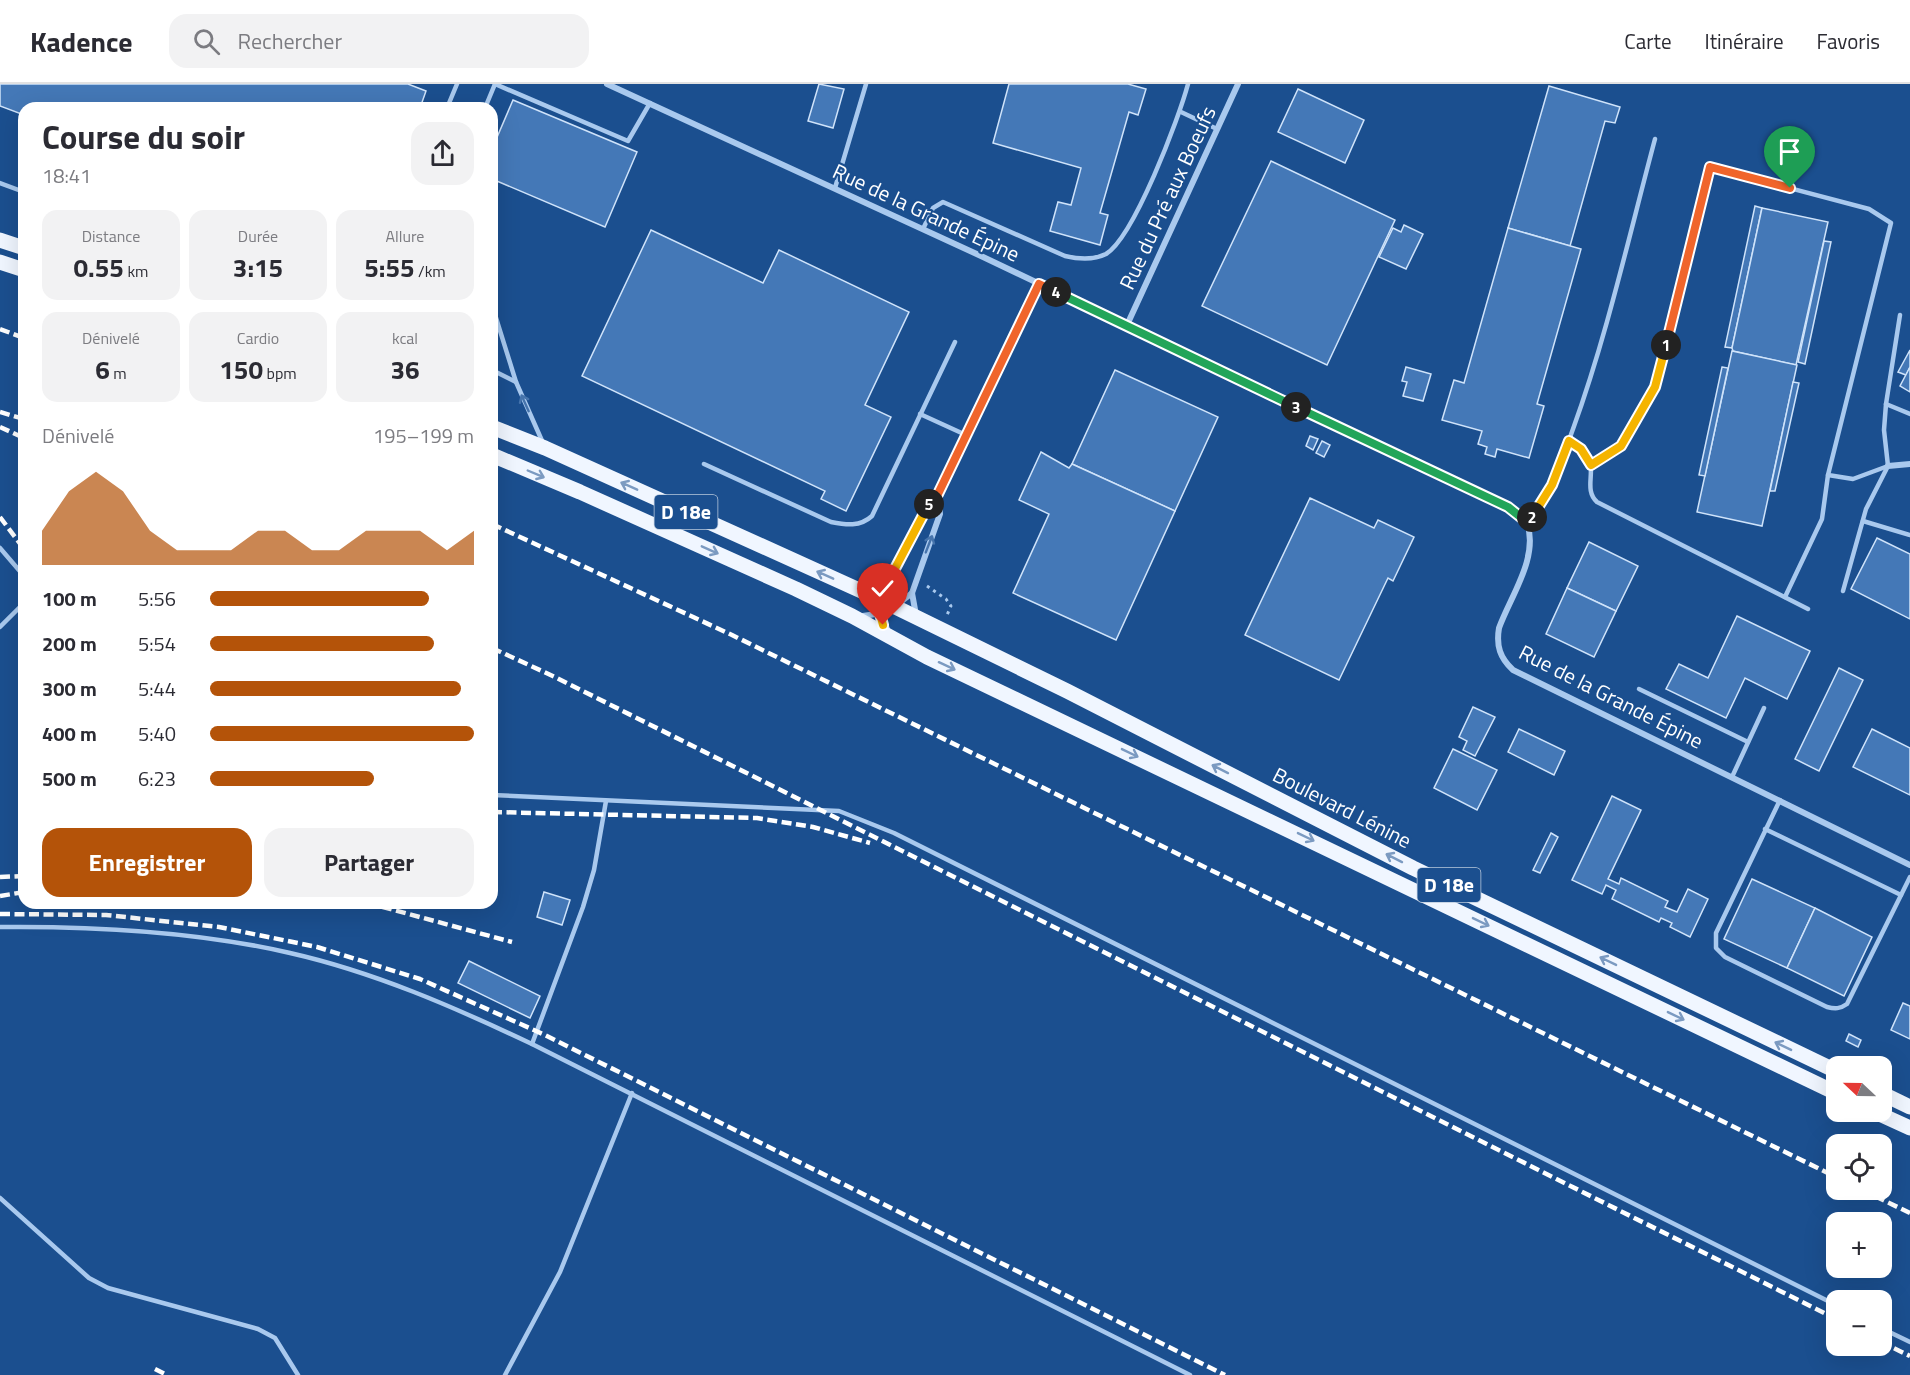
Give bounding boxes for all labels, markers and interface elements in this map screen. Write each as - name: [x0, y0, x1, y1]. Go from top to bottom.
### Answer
- search box: [169, 14, 589, 68]
- text: Kadence: [30, 20, 133, 63]
- text: Rechercher: [238, 24, 342, 58]
- icon: search: [190, 25, 223, 58]
- text: Carte: [1624, 25, 1672, 57]
- text: Itinéraire: [1705, 25, 1784, 57]
- text: Favoris: [1817, 25, 1880, 57]
- street label: Rue du Pré aux Boeufs: [1111, 101, 1224, 295]
- text: Course du soir: [42, 112, 245, 162]
- button: share: [411, 122, 474, 185]
- pin: [1764, 126, 1815, 188]
- icon: arrive: [1773, 135, 1806, 168]
- street label: Rue de la Grande Épine: [828, 155, 1025, 270]
- text: 18:41: [42, 160, 91, 191]
- text: Distance: [82, 224, 140, 248]
- text: Durée: [238, 224, 278, 248]
- text: Allure: [386, 224, 424, 248]
- text: 0.55: [74, 248, 124, 287]
- text: 3:15: [233, 248, 283, 287]
- text: 5:55: [364, 248, 415, 287]
- text: km: [124, 259, 148, 283]
- text: /km: [415, 259, 446, 283]
- pin: 4: [1041, 277, 1071, 307]
- text: 4: [1052, 280, 1060, 304]
- text: Dénivelé: [82, 326, 140, 350]
- text: Cardio: [237, 326, 279, 350]
- text: kcal: [392, 326, 418, 350]
- pin: 1: [1651, 330, 1681, 360]
- text: 1: [1662, 333, 1670, 357]
- text: 6: [95, 350, 110, 389]
- text: 150: [219, 350, 263, 389]
- text: 36: [390, 350, 420, 389]
- text: m: [110, 361, 127, 385]
- text: bpm: [263, 361, 297, 385]
- pin: 3: [1281, 392, 1311, 422]
- one-way arrow: [519, 394, 530, 412]
- text: 3: [1292, 395, 1300, 419]
- text: Dénivelé: [42, 420, 114, 451]
- text: 195–199 m: [373, 420, 474, 451]
- one-way arrow: [526, 469, 545, 480]
- one-way arrow: [620, 480, 638, 491]
- pin: 5: [914, 489, 944, 519]
- text: 5: [925, 492, 933, 516]
- road number: D 18e: [654, 495, 718, 529]
- pin: 2: [1517, 502, 1547, 532]
- text: 2: [1528, 505, 1536, 529]
- one-way arrow: [924, 535, 935, 554]
- one-way arrow: [701, 545, 719, 557]
- pin: [857, 563, 908, 625]
- one-way arrow: [817, 569, 835, 580]
- icon: check: [866, 572, 899, 605]
- text: 100 m: [42, 583, 97, 614]
- text: 5:56: [138, 583, 176, 614]
- text: 200 m: [42, 628, 97, 659]
- text: 5:54: [138, 628, 176, 659]
- street label: Rue de la Grande Épine: [1514, 636, 1709, 756]
- one-way arrow: [937, 660, 955, 672]
- text: 300 m: [42, 673, 97, 704]
- text: 5:44: [138, 673, 176, 704]
- text: 400 m: [42, 718, 97, 749]
- text: 5:40: [138, 718, 176, 749]
- one-way arrow: [1121, 747, 1139, 759]
- street label: Boulevard Lénine: [1267, 758, 1417, 856]
- text: 500 m: [42, 763, 97, 794]
- text: 6:23: [138, 763, 176, 794]
- one-way arrow: [1212, 763, 1230, 775]
- button: Enregistrer: [42, 828, 252, 897]
- button: Partager: [264, 828, 474, 897]
- one-way arrow: [1296, 832, 1314, 844]
- one-way arrow: [1386, 852, 1403, 864]
- road number: D 18e: [1418, 868, 1480, 902]
- one-way arrow: [1472, 917, 1490, 929]
- one-way arrow: [1599, 955, 1617, 967]
- one-way arrow: [1667, 1010, 1685, 1022]
- one-way arrow: [1775, 1039, 1793, 1051]
- north arrow: [1826, 1056, 1892, 1122]
- map controls: [1826, 1056, 1892, 1356]
- button: locate: [1826, 1134, 1892, 1200]
- button: +: [1826, 1212, 1892, 1278]
- button: −: [1826, 1290, 1892, 1356]

